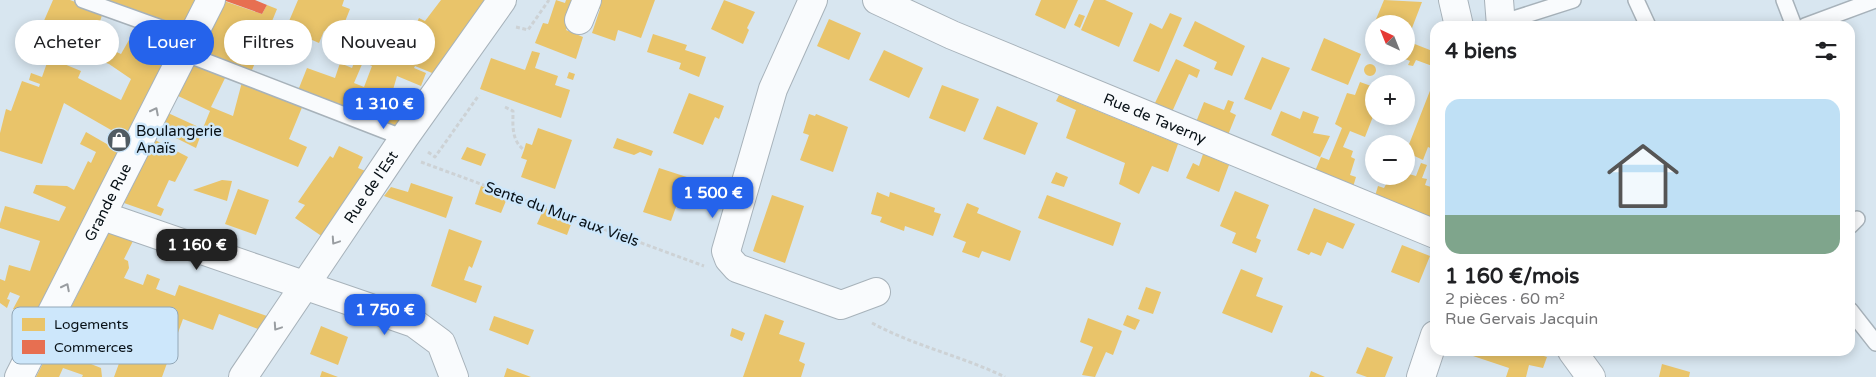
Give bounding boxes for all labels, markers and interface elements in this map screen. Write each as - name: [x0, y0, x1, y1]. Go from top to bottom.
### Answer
- north arrow: [1365, 15, 1415, 65]
- map controls: [1365, 15, 1415, 185]
- chip: Acheter: [15, 20, 119, 65]
- chip: Louer: [129, 20, 214, 65]
- chip: Filtres: [224, 20, 312, 65]
- chip: Nouveau: [322, 20, 435, 65]
- icon: filters: [1812, 37, 1840, 65]
- text: 4 biens: [1445, 39, 1517, 64]
- button: +: [1365, 75, 1415, 125]
- pin: 1 310 €: [338, 88, 430, 130]
- street label: Rue de Taverny: [1101, 89, 1209, 148]
- text: 1 310 €: [354, 94, 414, 114]
- one-way arrow: [149, 107, 160, 116]
- place label: Boulangerie Anaïs: [136, 122, 222, 157]
- shop icon: Boulangerie Anaïs: [106, 127, 132, 153]
- icon: home: [1598, 131, 1688, 221]
- button: −: [1365, 135, 1415, 185]
- street label: Rue de l'Est: [340, 147, 402, 227]
- street label: Grande Rue: [81, 160, 135, 244]
- pin: 1 500 €: [667, 176, 759, 219]
- street label: Sente du Mur aux Viels: [482, 178, 642, 250]
- text: 1 500 €: [683, 183, 743, 203]
- pin: 1 160 €: [151, 228, 243, 271]
- text: 1 160 €: [167, 235, 227, 255]
- one-way arrow: [332, 236, 341, 245]
- text: 1 160 €/mois: [1445, 264, 1579, 289]
- one-way arrow: [60, 283, 70, 292]
- text: 2 pièces · 60 m²: [1445, 289, 1565, 309]
- pin: 1 750 €: [339, 294, 431, 336]
- text: 1 750 €: [355, 300, 415, 320]
- legend: [12, 307, 178, 364]
- text: Rue Gervais Jacquin: [1445, 309, 1598, 329]
- text: Logements: [54, 316, 129, 333]
- one-way arrow: [274, 321, 283, 331]
- text: Commerces: [54, 339, 133, 356]

